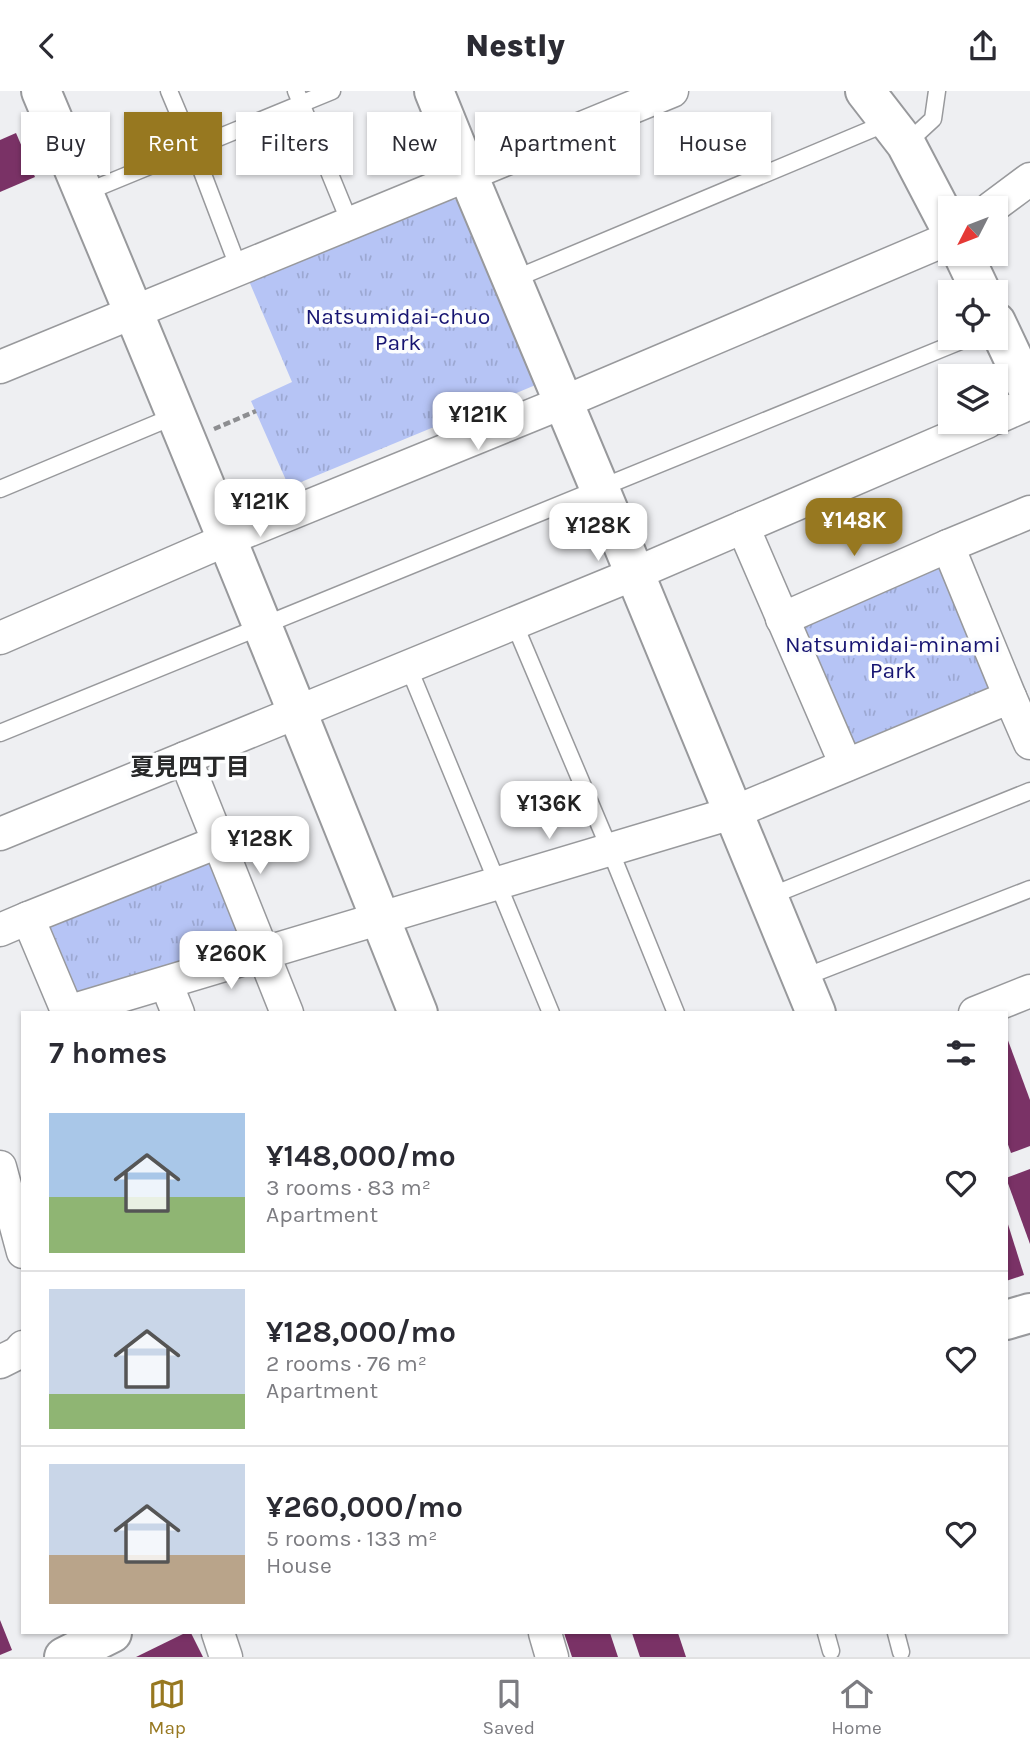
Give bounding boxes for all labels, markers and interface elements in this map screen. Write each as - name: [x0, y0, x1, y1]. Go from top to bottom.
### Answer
- icon: back: [28, 27, 66, 65]
- text: Nestly: [465, 27, 565, 64]
- icon: share: [964, 27, 1002, 65]
- chip: Buy: [21, 112, 110, 175]
- chip: Rent: [124, 112, 222, 175]
- chip: Filters: [236, 112, 353, 175]
- chip: New: [367, 112, 461, 175]
- chip: Apartment: [475, 112, 640, 175]
- chip: House: [654, 112, 771, 175]
- north arrow: [938, 196, 1008, 266]
- map controls: [938, 196, 1008, 434]
- button: locate: [938, 280, 1008, 350]
- park label: Natsumidai-chuo Park: [306, 303, 490, 356]
- button: layers: [938, 364, 1008, 434]
- pin: ¥121K: [429, 393, 527, 452]
- text: ¥121K: [449, 401, 507, 428]
- pin: ¥121K: [211, 479, 309, 539]
- text: ¥121K: [231, 488, 289, 515]
- pin: ¥148K: [805, 498, 903, 558]
- pin: ¥128K: [549, 503, 647, 563]
- text: ¥148K: [821, 507, 887, 534]
- text: ¥128K: [565, 512, 631, 539]
- park label: Natsumidai-minami Park: [785, 631, 1001, 684]
- district label: 夏見四丁目: [130, 753, 250, 781]
- pin: ¥136K: [500, 781, 598, 841]
- text: ¥136K: [517, 790, 582, 817]
- pin: ¥128K: [211, 817, 309, 876]
- text: ¥128K: [227, 825, 293, 852]
- pin: ¥260K: [182, 932, 280, 991]
- text: ¥260K: [196, 940, 266, 967]
- icon: filters: [942, 1034, 980, 1072]
- text: 7 homes: [49, 1035, 167, 1071]
- text: ¥148,000/mo: [266, 1138, 456, 1174]
- icon: home: [105, 1141, 189, 1225]
- icon: heart: [942, 1164, 980, 1202]
- text: 3 rooms · 83 m²: [266, 1174, 431, 1201]
- text: Apartment: [266, 1201, 378, 1228]
- text: ¥128,000/mo: [266, 1314, 456, 1350]
- icon: home: [105, 1317, 189, 1401]
- icon: heart: [942, 1340, 980, 1378]
- text: 2 rooms · 76 m²: [266, 1350, 427, 1377]
- text: Apartment: [266, 1377, 378, 1404]
- text: ¥260,000/mo: [266, 1489, 463, 1525]
- icon: home: [105, 1492, 189, 1576]
- icon: heart: [942, 1515, 980, 1553]
- text: 5 rooms · 133 m²: [266, 1525, 438, 1552]
- text: House: [266, 1552, 332, 1579]
- tab: Map: [148, 1675, 186, 1739]
- tab: Saved: [482, 1675, 535, 1739]
- tab: Home: [831, 1675, 882, 1739]

